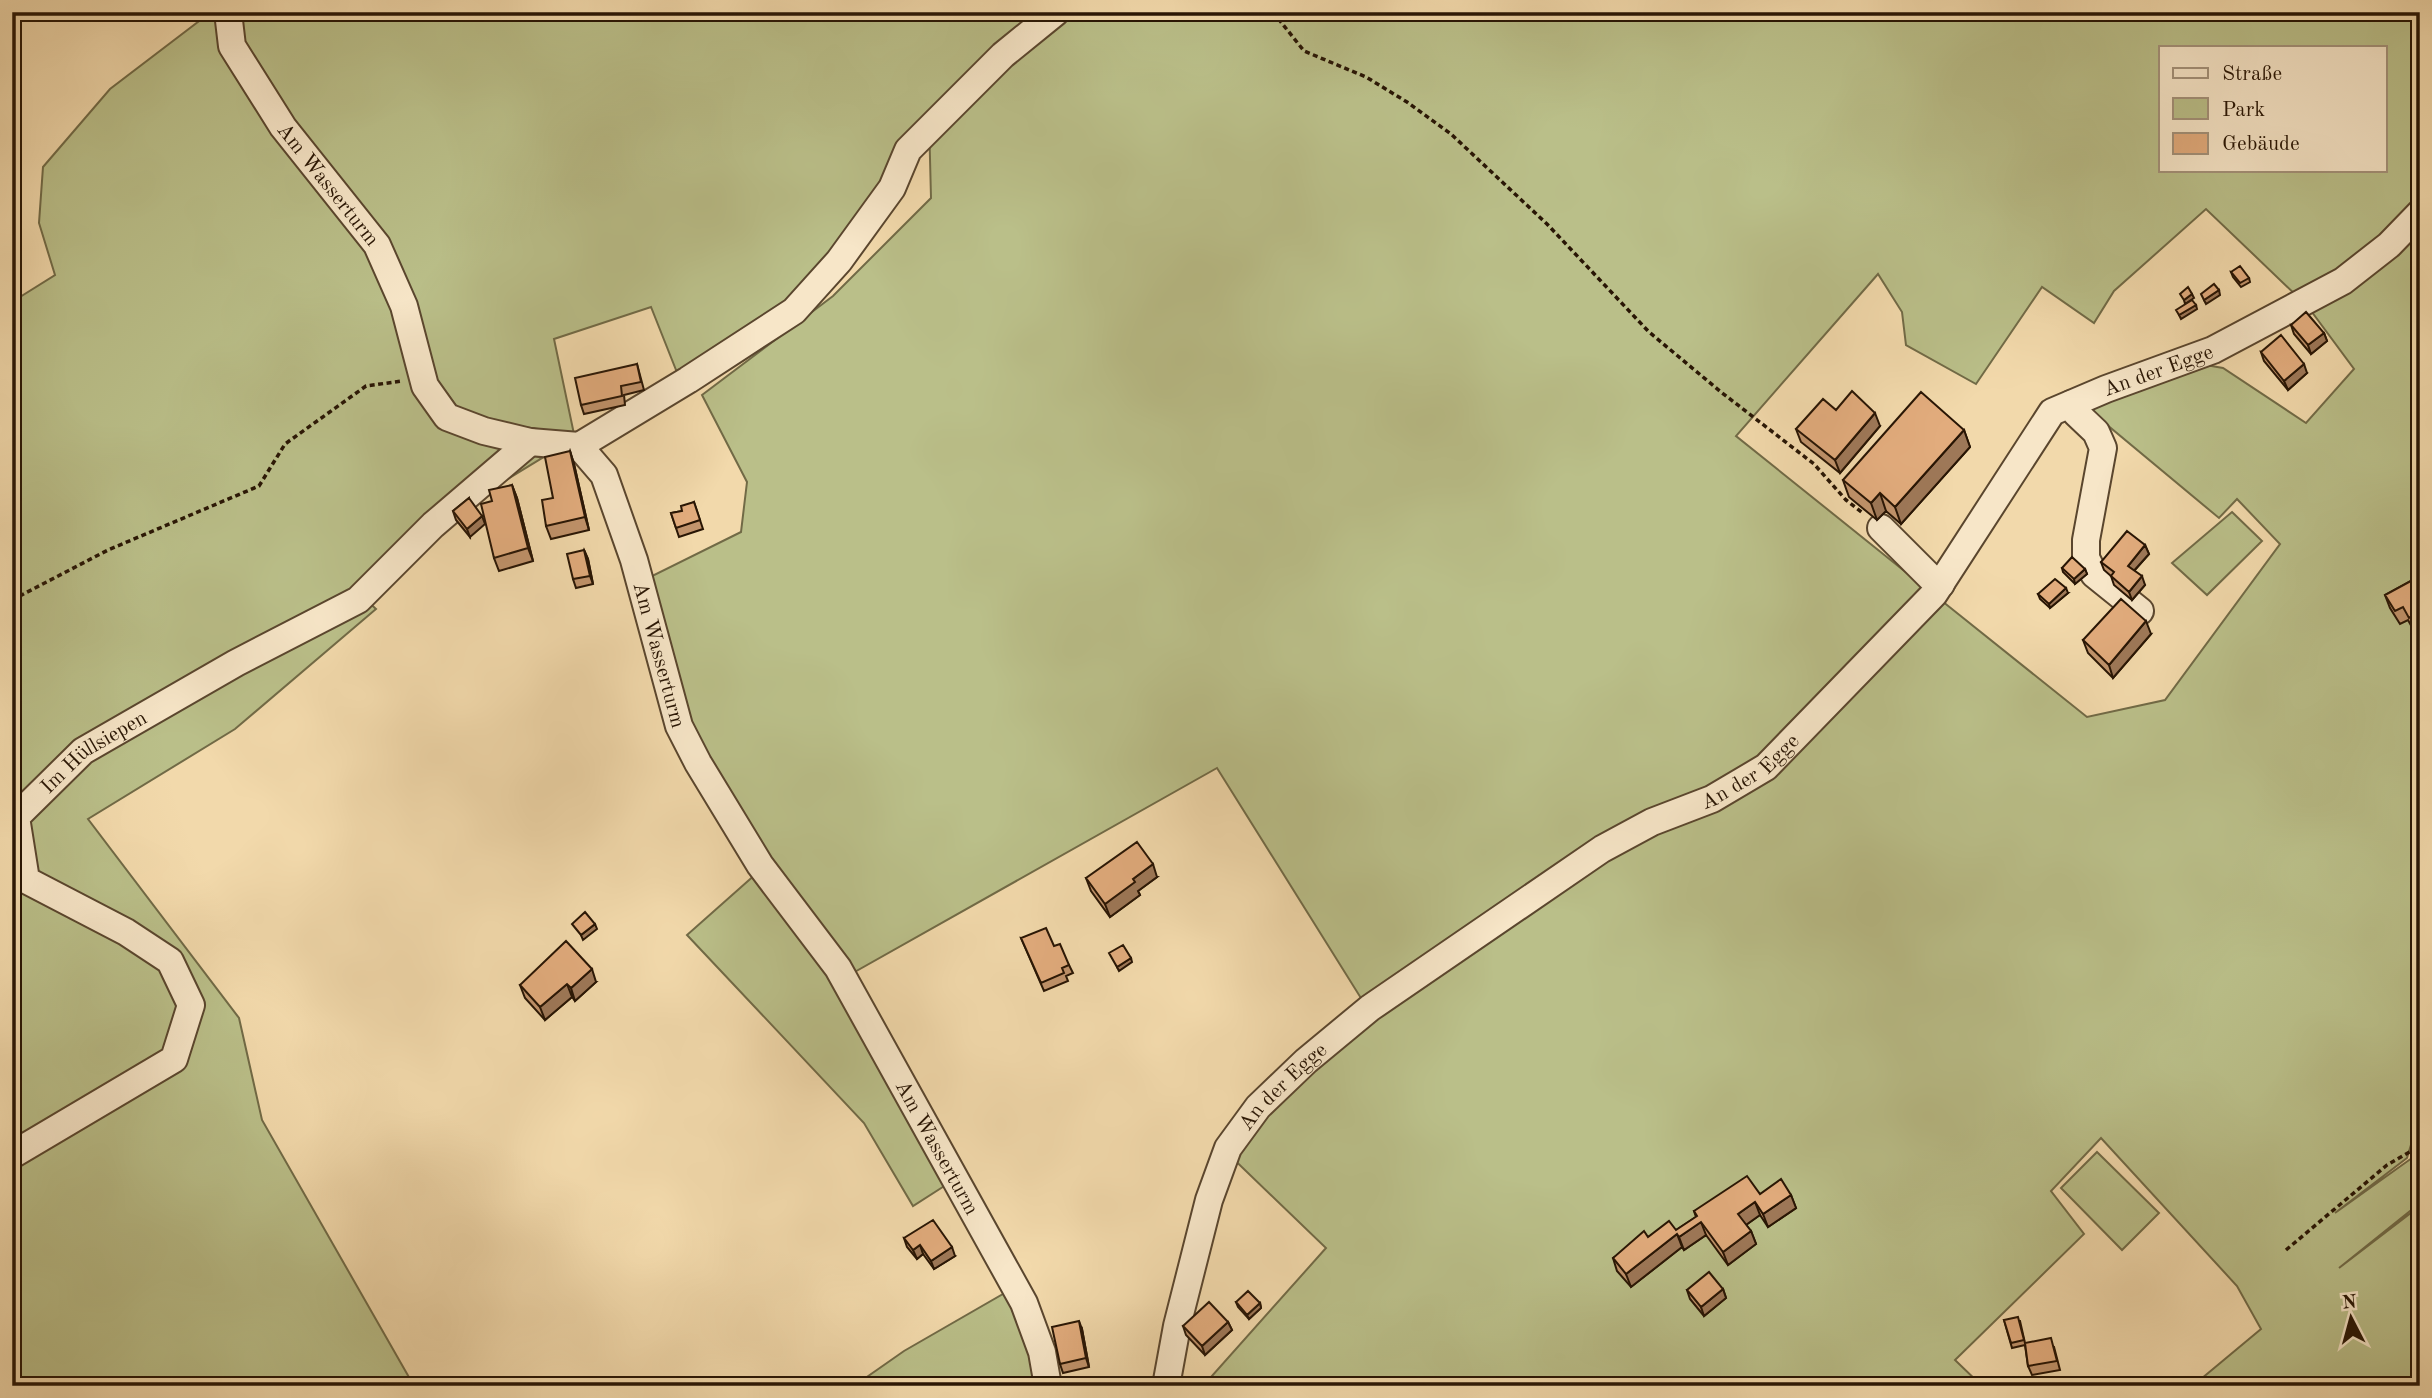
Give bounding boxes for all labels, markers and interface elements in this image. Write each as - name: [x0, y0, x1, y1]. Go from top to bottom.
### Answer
- legend: [2159, 46, 2386, 172]
- text: Straße: [2222, 64, 2282, 85]
- text: Park: [2222, 100, 2265, 121]
- street label: Am Wasserturm: [272, 120, 382, 250]
- text: Gebäude: [2222, 134, 2300, 155]
- street label: An der Egge: [2101, 342, 2216, 401]
- street label: Am Wasserturm: [628, 580, 688, 730]
- street label: Im Hüllsiepen: [37, 708, 151, 798]
- street label: An der Egge: [1699, 731, 1804, 814]
- street label: An der Egge: [1235, 1039, 1331, 1135]
- street label: Am Wasserturm: [891, 1077, 982, 1219]
- north arrow: [2316, 1282, 2386, 1352]
- text: N: [2341, 1293, 2358, 1314]

